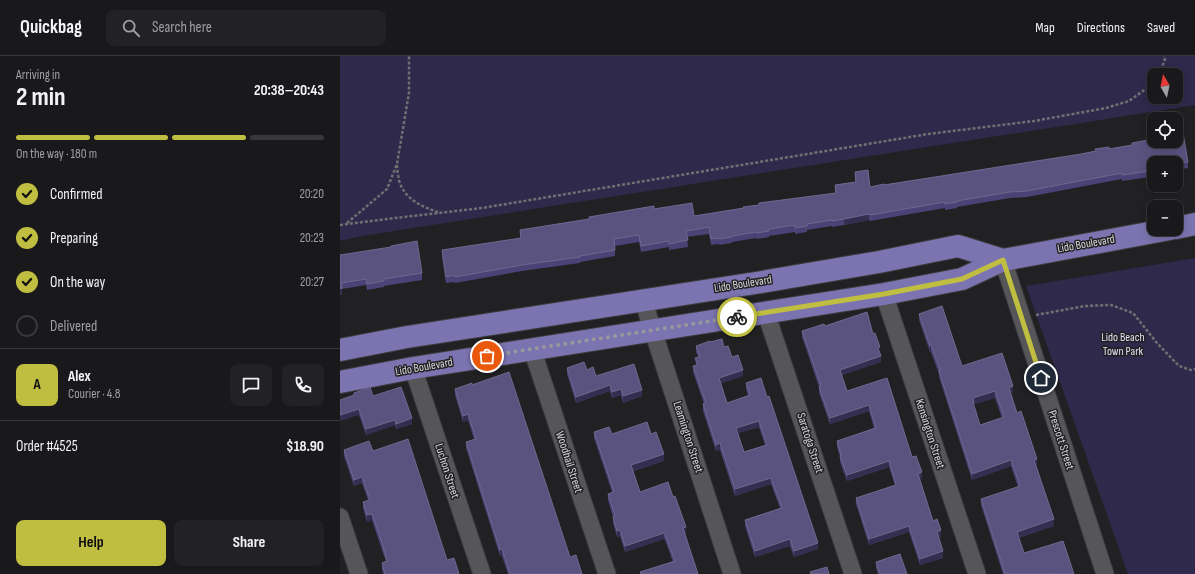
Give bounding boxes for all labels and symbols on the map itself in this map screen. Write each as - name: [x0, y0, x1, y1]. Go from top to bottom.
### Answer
- north arrow: [1147, 68, 1183, 104]
- street label: Lido Boulevard: [1056, 232, 1116, 256]
- street label: Lido Boulevard: [713, 272, 773, 296]
- courier: [717, 297, 757, 337]
- park label: Lido Beach Town Park: [1101, 330, 1145, 359]
- pin: [470, 339, 504, 373]
- street label: Lido Boulevard: [394, 355, 454, 379]
- pin: [1024, 361, 1058, 395]
- street label: Kensington Street: [912, 397, 948, 471]
- street label: Leamington Street: [669, 399, 707, 475]
- street label: Prescott Street: [1044, 408, 1078, 472]
- street label: Saratoga Street: [793, 411, 827, 475]
- street label: Woodhail Street: [552, 429, 586, 495]
- street label: Luchon Street: [431, 442, 463, 501]

